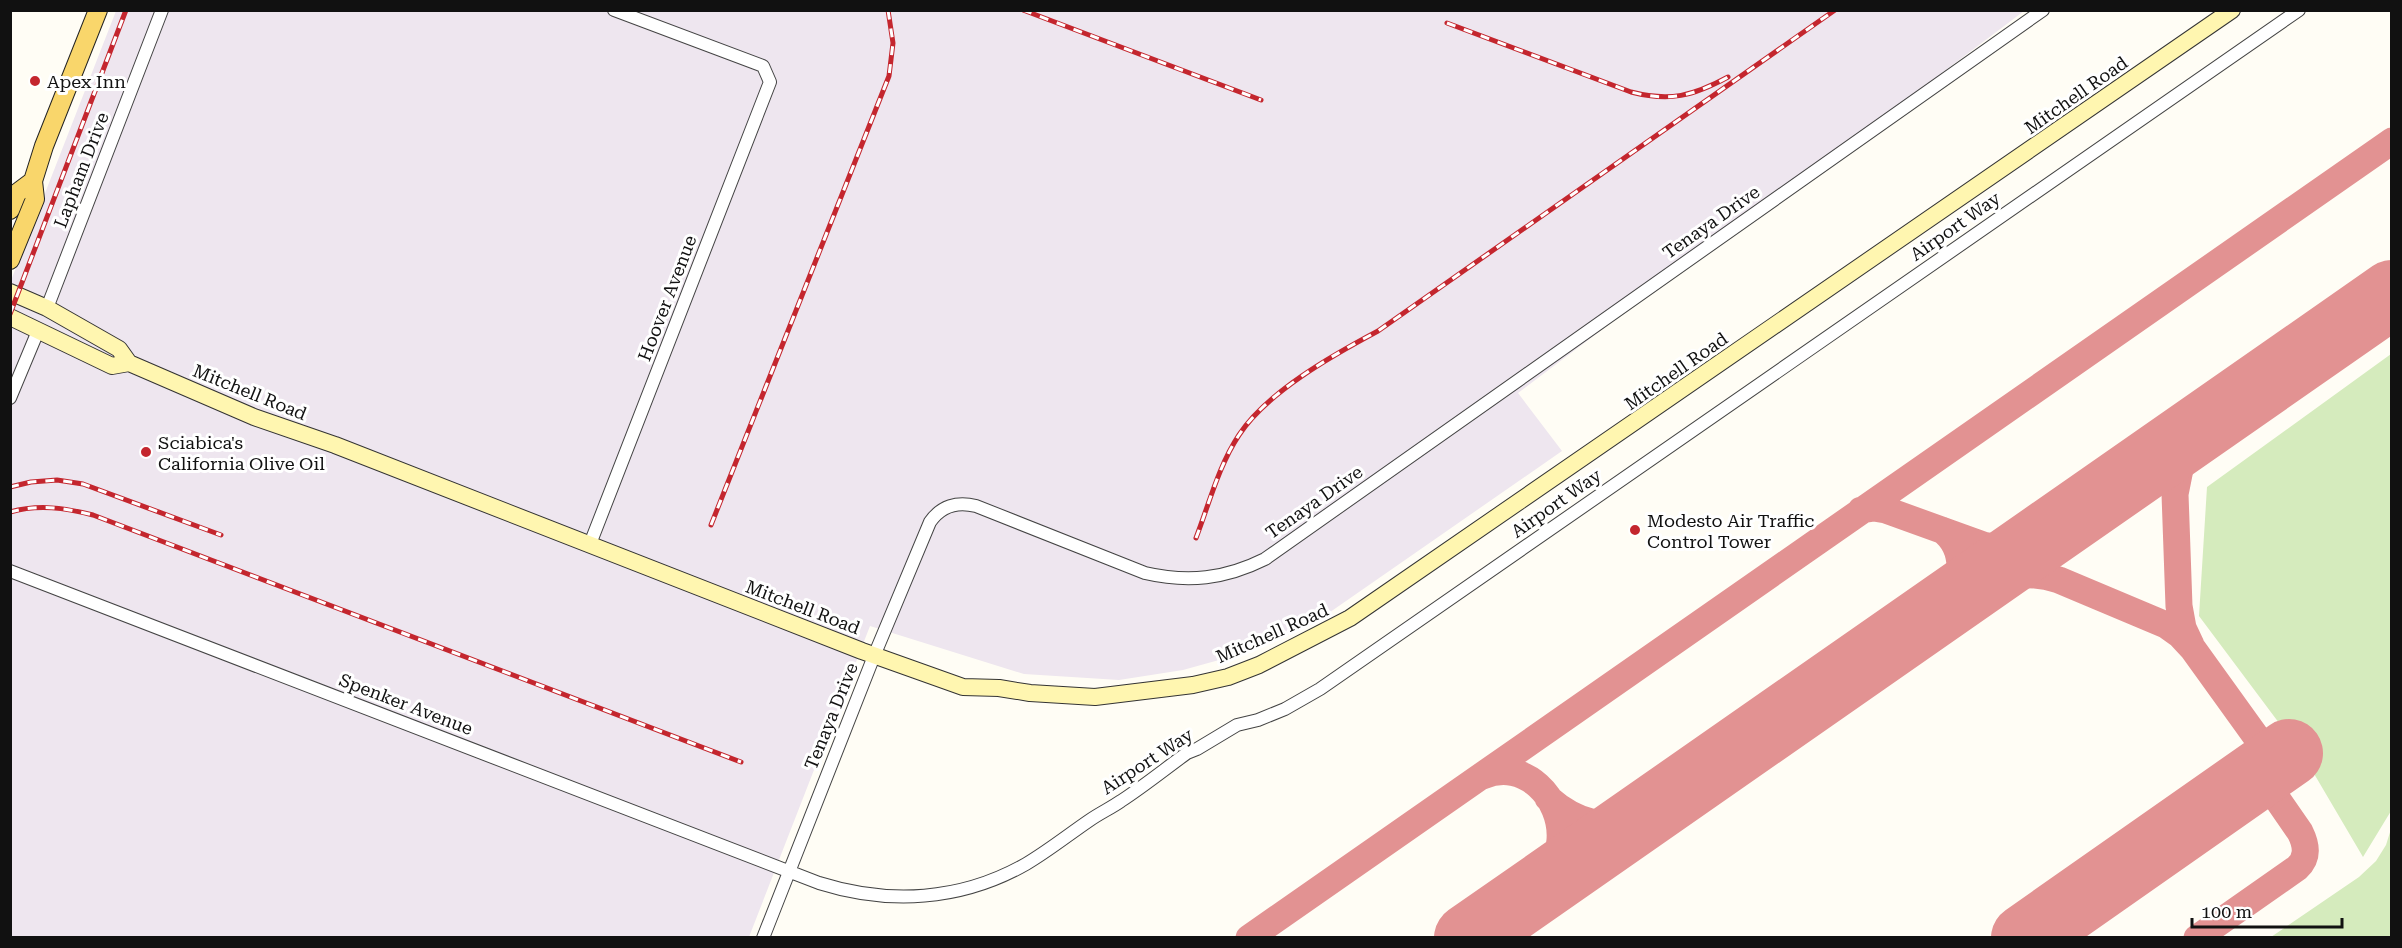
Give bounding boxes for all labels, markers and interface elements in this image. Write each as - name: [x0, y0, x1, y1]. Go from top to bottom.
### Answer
- street label: Mitchell Road: [2021, 52, 2132, 138]
- place label: Apex Inn: [47, 71, 126, 92]
- marker: Apex Inn: [28, 74, 42, 88]
- street label: Lapham Drive: [49, 109, 113, 231]
- street label: Tenaya Drive: [1659, 181, 1764, 263]
- street label: Airport Way: [1906, 187, 2004, 265]
- street label: Hoover Avenue: [633, 232, 701, 364]
- street label: Mitchell Road: [1621, 328, 1732, 414]
- street label: Mitchell Road: [190, 360, 310, 425]
- place label: Sciabica's California Olive Oil: [158, 432, 325, 474]
- marker: Sciabica's California Olive Oil: [139, 445, 153, 459]
- street label: Tenaya Drive: [1262, 461, 1367, 543]
- street label: Airport Way: [1507, 464, 1605, 542]
- place label: Modesto Air Traffic Control Tower: [1647, 510, 1814, 552]
- marker: Modesto Air Traffic Control Tower: [1628, 523, 1642, 537]
- street label: Mitchell Road: [743, 576, 864, 639]
- street label: Mitchell Road: [1213, 599, 1332, 667]
- street label: Tenaya Drive: [800, 659, 862, 772]
- street label: Spenker Avenue: [336, 669, 476, 739]
- street label: Airport Way: [1097, 723, 1197, 798]
- scale bar: [2192, 891, 2342, 929]
- text: 100 m: [2201, 901, 2252, 922]

